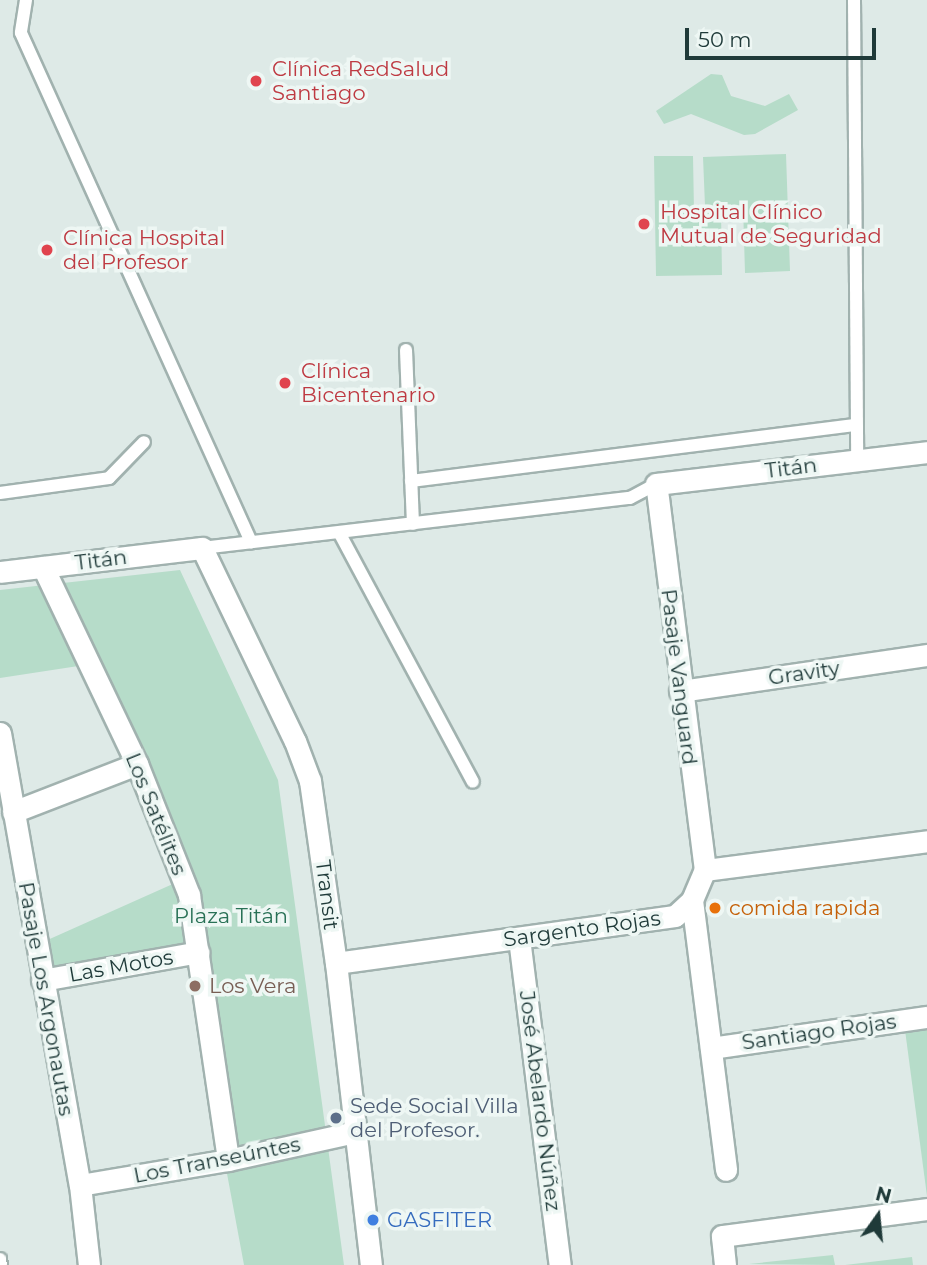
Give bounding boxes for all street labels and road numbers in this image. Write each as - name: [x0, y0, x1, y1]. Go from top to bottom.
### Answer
- street label: Titán: [764, 452, 818, 484]
- street label: Titán: [74, 544, 128, 576]
- street label: Pasaje Vanguard: [656, 588, 702, 766]
- street label: Gravity: [767, 656, 841, 690]
- street label: Los Satélites: [120, 749, 192, 879]
- street label: Transit: [310, 859, 344, 931]
- street label: Pasaje Los Argonautas: [13, 880, 79, 1118]
- street label: Sargento Rojas: [502, 906, 662, 952]
- street label: Las Motos: [67, 944, 175, 988]
- street label: José Abelardo Núñez: [514, 989, 566, 1213]
- street label: Santiago Rojas: [740, 1009, 898, 1055]
- street label: Los Transeúntes: [131, 1131, 303, 1189]

